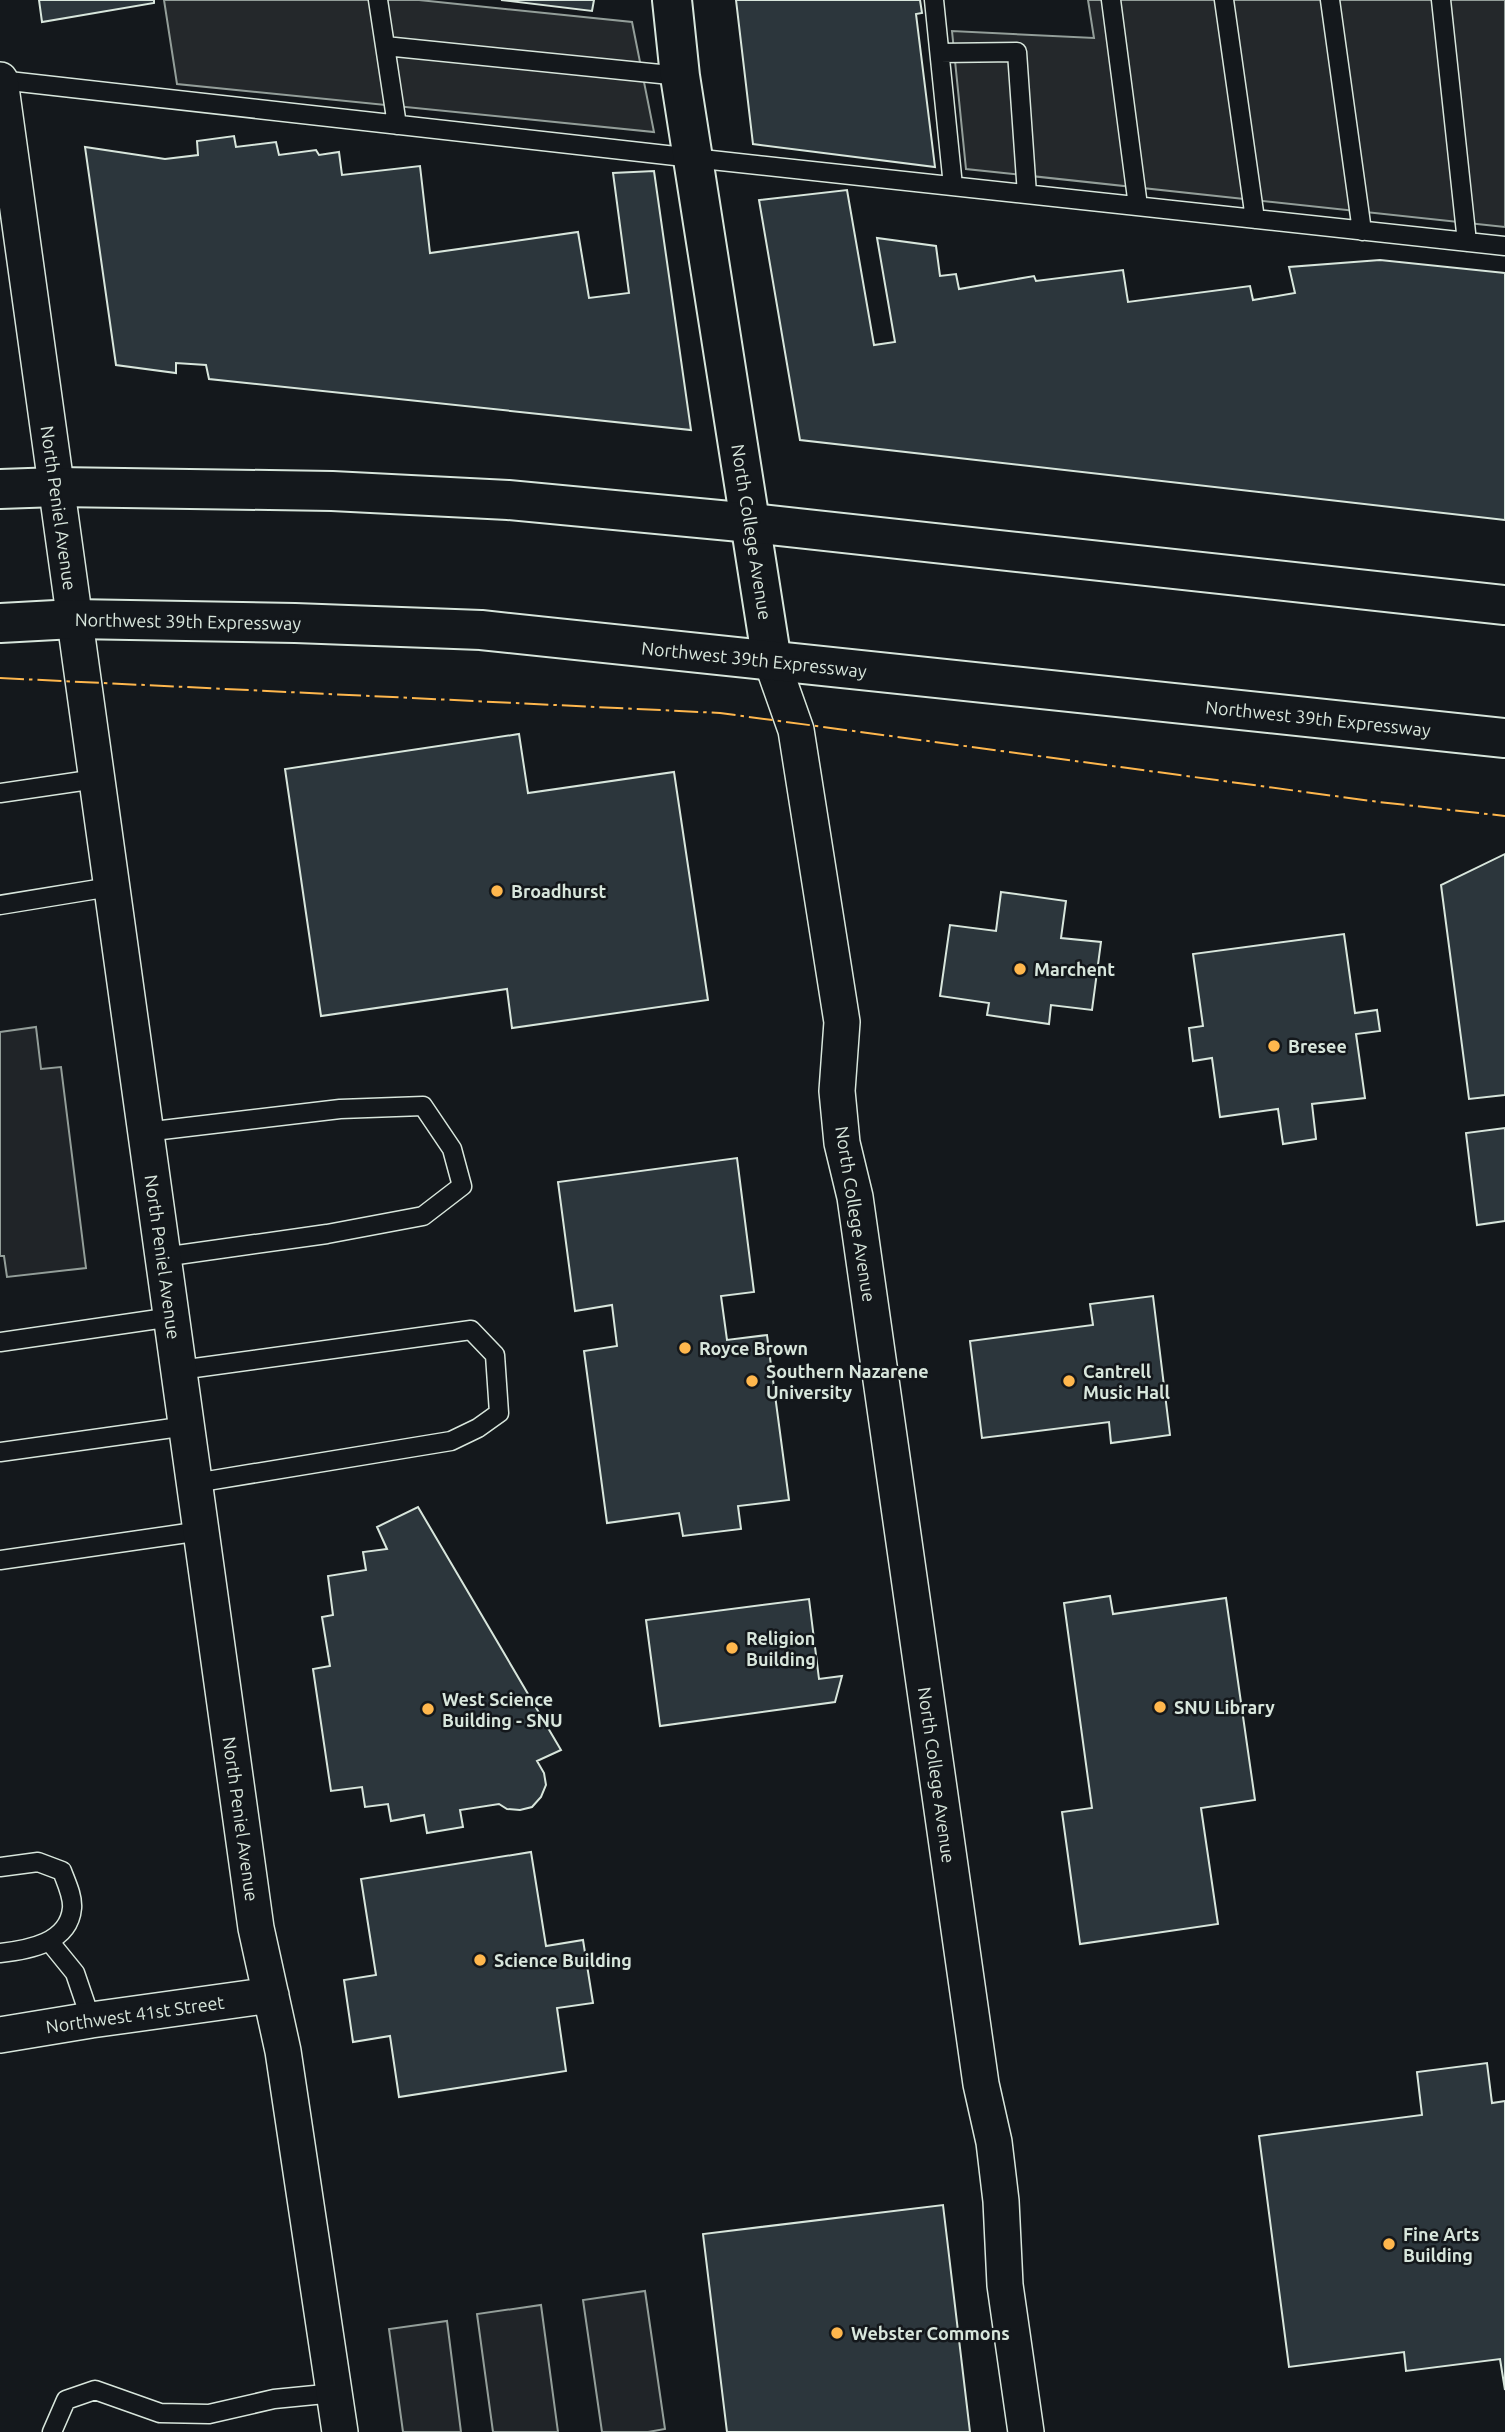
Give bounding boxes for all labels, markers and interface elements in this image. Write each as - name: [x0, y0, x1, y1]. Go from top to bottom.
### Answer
- street label: North Peniel Avenue: [38, 424, 80, 592]
- street label: North College Avenue: [728, 443, 776, 621]
- street label: Northwest 39th Expressway: [75, 609, 302, 633]
- street label: Northwest 39th Expressway: [640, 637, 868, 681]
- street label: Northwest 39th Expressway: [1204, 696, 1432, 740]
- place label: Broadhurst: [511, 881, 607, 901]
- marker: Broadhurst: [489, 883, 505, 899]
- place label: Marchent: [1034, 959, 1115, 979]
- marker: Marchent: [1012, 961, 1028, 977]
- place label: Bresee: [1288, 1036, 1347, 1056]
- marker: Bresee: [1266, 1038, 1282, 1054]
- street label: North College Avenue: [832, 1125, 880, 1303]
- street label: North Peniel Avenue: [142, 1173, 184, 1341]
- place label: Royce Brown: [699, 1338, 808, 1358]
- marker: Royce Brown: [677, 1340, 693, 1356]
- place label: Southern Nazarene University: [766, 1361, 929, 1402]
- place label: Cantrell Music Hall: [1083, 1361, 1170, 1402]
- marker: Southern Nazarene University: [744, 1373, 760, 1389]
- marker: Cantrell Music Hall: [1061, 1373, 1077, 1389]
- place label: Religion Building: [746, 1628, 816, 1669]
- marker: Religion Building: [724, 1640, 740, 1656]
- street label: North College Avenue: [915, 1686, 959, 1864]
- place label: West Science Building - SNU: [442, 1689, 563, 1730]
- place label: SNU Library: [1174, 1697, 1275, 1717]
- marker: SNU Library: [1152, 1699, 1168, 1715]
- marker: West Science Building - SNU: [420, 1701, 436, 1717]
- street label: North Peniel Avenue: [220, 1735, 262, 1903]
- place label: Science Building: [494, 1950, 632, 1970]
- marker: Science Building: [472, 1952, 488, 1968]
- street label: Northwest 41st Street: [44, 1992, 226, 2036]
- place label: Fine Arts Building: [1403, 2224, 1480, 2265]
- marker: Fine Arts Building: [1381, 2236, 1397, 2252]
- place label: Webster Commons: [851, 2323, 1010, 2343]
- marker: Webster Commons: [829, 2325, 845, 2341]

